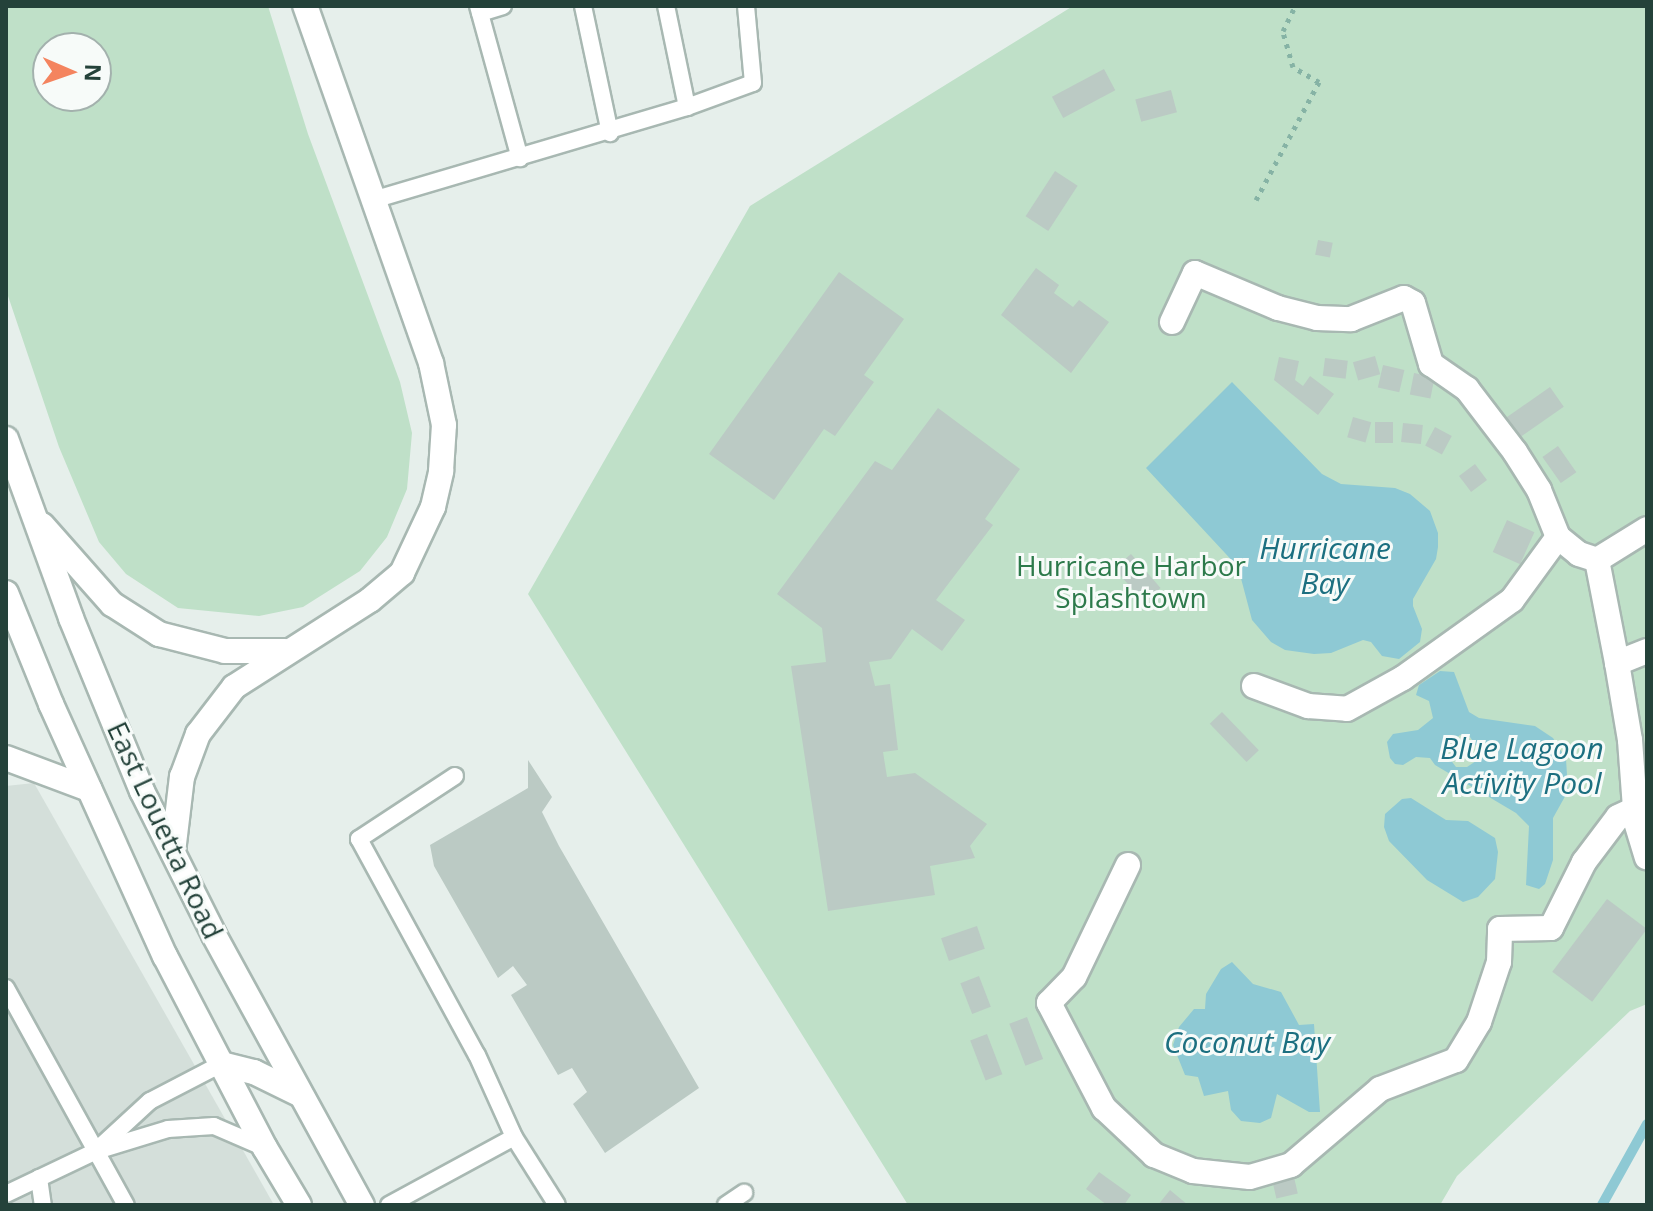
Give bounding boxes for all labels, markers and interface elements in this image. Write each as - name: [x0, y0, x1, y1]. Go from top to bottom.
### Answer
- north arrow: [32, 32, 112, 112]
- text: N: [79, 63, 109, 82]
- water label: Hurricane Bay: [1259, 530, 1391, 600]
- park label: Hurricane Harbor Splashtown: [1016, 548, 1246, 614]
- street label: East Louetta Road: [101, 716, 231, 944]
- water label: Blue Lagoon Activity Pool: [1440, 730, 1604, 800]
- water label: Coconut Bay: [1164, 1024, 1330, 1060]

